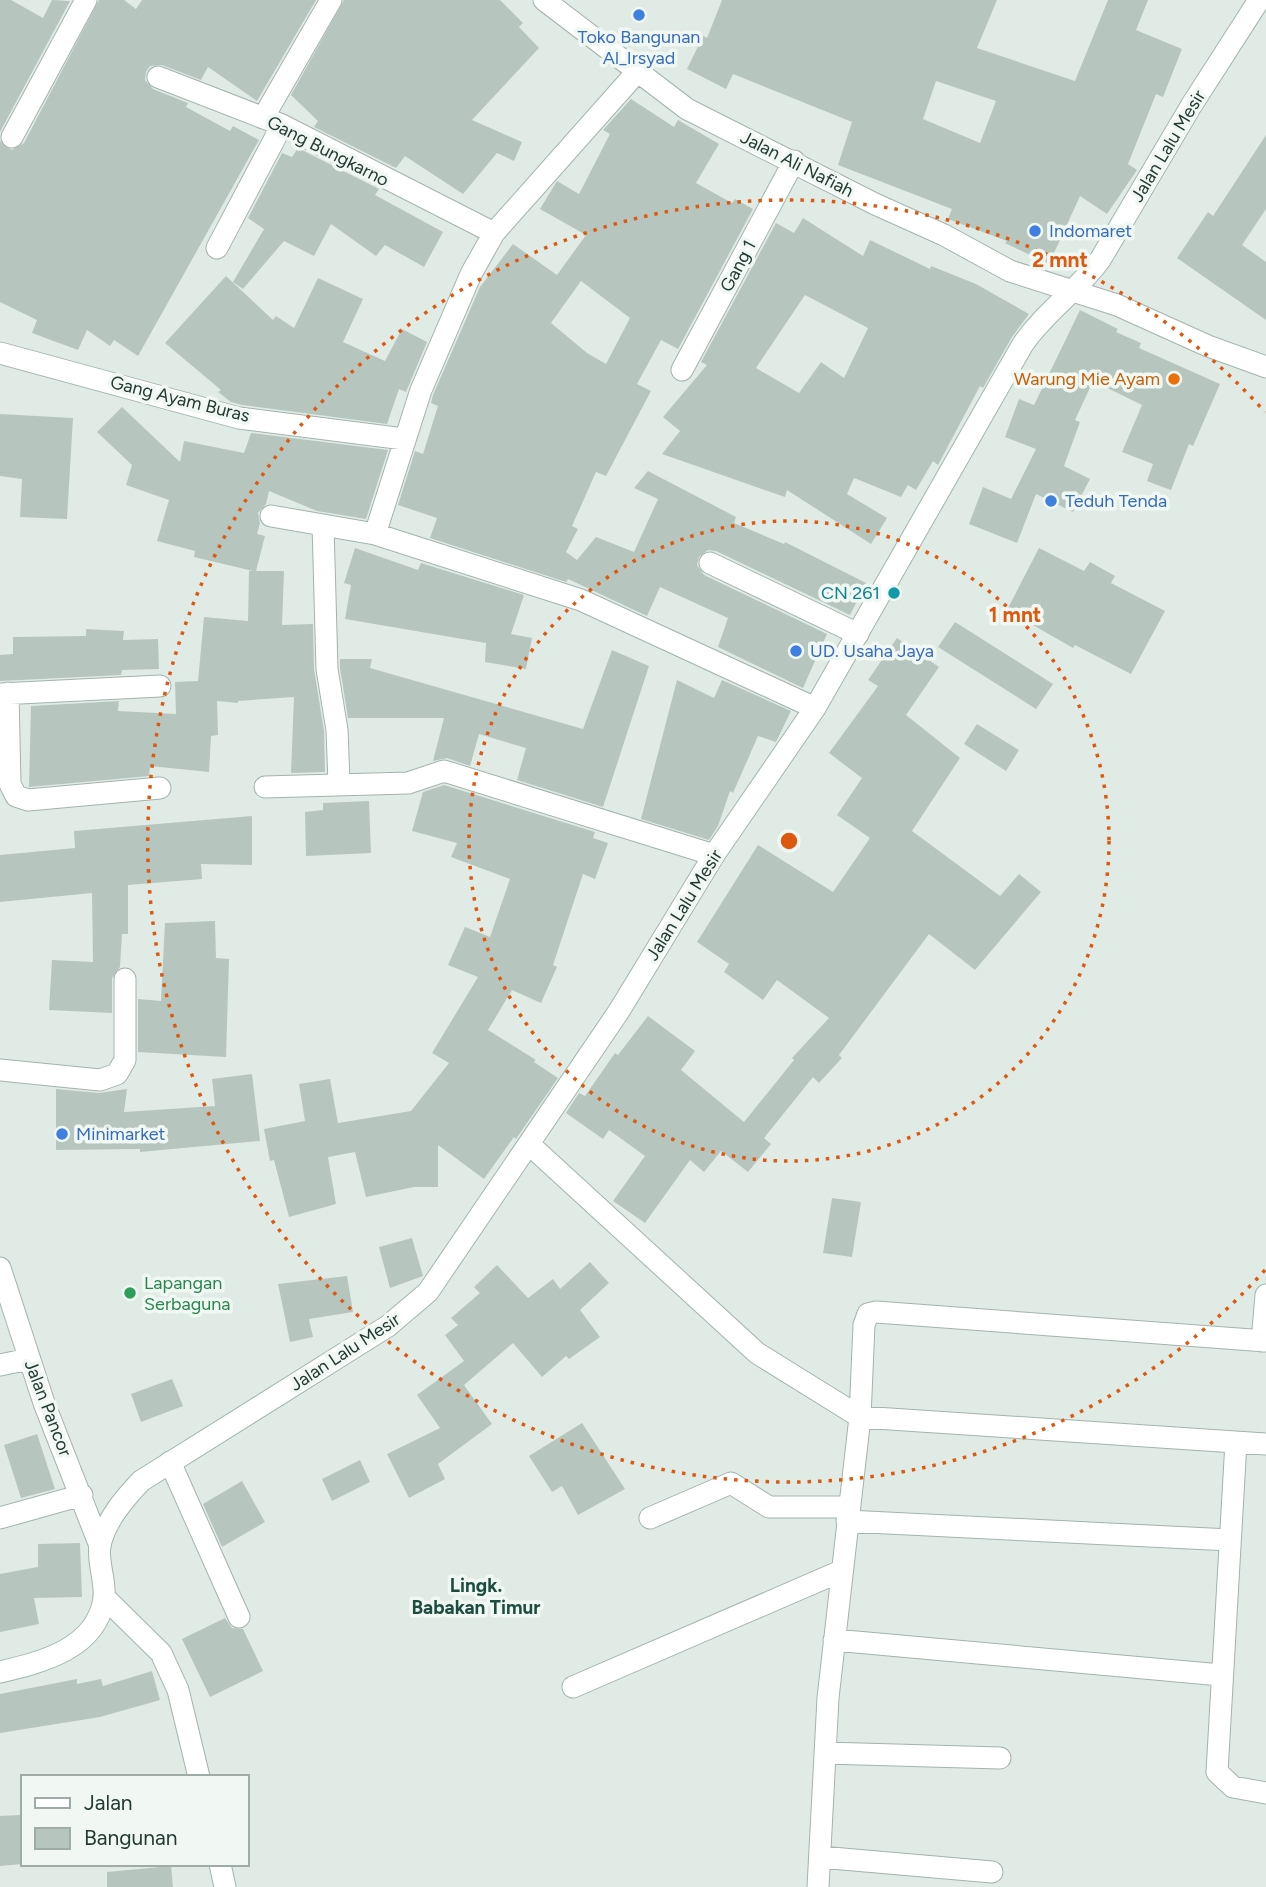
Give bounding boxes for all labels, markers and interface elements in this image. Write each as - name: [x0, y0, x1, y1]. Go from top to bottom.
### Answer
- marker: Toko Bangunan Al_Irsyad: [631, 7, 647, 23]
- place label: Toko Bangunan Al_Irsyad: [578, 26, 700, 69]
- street label: Jalan Lalu Mesir: [1126, 86, 1210, 206]
- street label: Gang Bungkarno: [263, 111, 393, 191]
- street label: Jalan Ali Nafiah: [737, 126, 857, 202]
- place label: Indomaret: [1049, 220, 1132, 242]
- marker: Indomaret: [1027, 223, 1043, 239]
- street label: Gang 1: [715, 236, 761, 296]
- text: 2 mnt: [1032, 247, 1088, 272]
- place label: Warung Mie Ayam: [1014, 368, 1160, 390]
- street label: Gang Ayam Buras: [108, 371, 252, 427]
- marker: Warung Mie Ayam: [1166, 371, 1182, 387]
- place label: Teduh Tenda: [1065, 490, 1167, 512]
- marker: Teduh Tenda: [1043, 493, 1059, 509]
- place label: CN 261: [821, 582, 880, 604]
- marker: CN 261: [886, 585, 902, 601]
- text: 1 mnt: [989, 602, 1041, 627]
- place label: UD. Usaha Jaya: [810, 640, 934, 662]
- marker: UD. Usaha Jaya: [788, 643, 804, 659]
- centre of rings: [777, 829, 801, 853]
- street label: Jalan Lalu Mesir: [641, 845, 727, 965]
- place label: Minimarket: [76, 1123, 166, 1145]
- marker: Minimarket: [54, 1126, 70, 1142]
- place label: Lapangan Serbaguna: [144, 1272, 231, 1315]
- marker: Lapangan Serbaguna: [122, 1285, 138, 1301]
- street label: Jalan Lalu Mesir: [286, 1308, 404, 1396]
- street label: Jalan Pancor: [19, 1357, 77, 1459]
- district label: Lingk. Babakan Timur: [411, 1574, 541, 1619]
- legend: [21, 1775, 248, 1866]
- text: Jalan: [84, 1790, 133, 1815]
- text: Bangunan: [84, 1825, 177, 1850]

